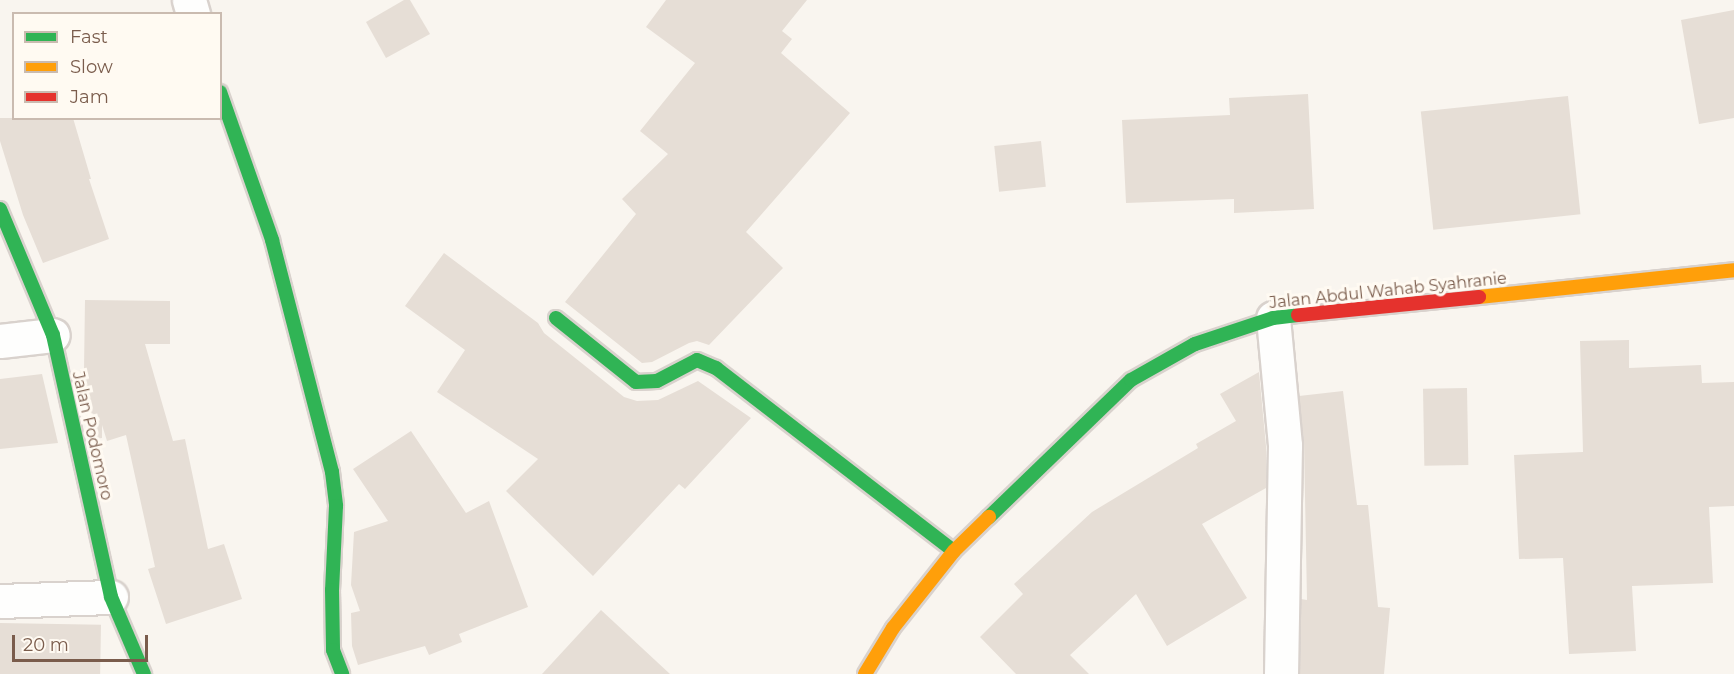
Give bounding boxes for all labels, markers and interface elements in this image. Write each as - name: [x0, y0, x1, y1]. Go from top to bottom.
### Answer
- legend: [12, 12, 222, 120]
- text: Fast: [70, 26, 108, 48]
- text: Slow: [70, 56, 113, 78]
- text: Jam: [70, 86, 109, 108]
- street label: Jalan Abdul Wahab Syahranie: [1268, 269, 1508, 313]
- street label: Jalan Podomoro: [68, 370, 116, 502]
- scale bar: [15, 623, 152, 661]
- text: 20 m: [23, 634, 69, 656]

